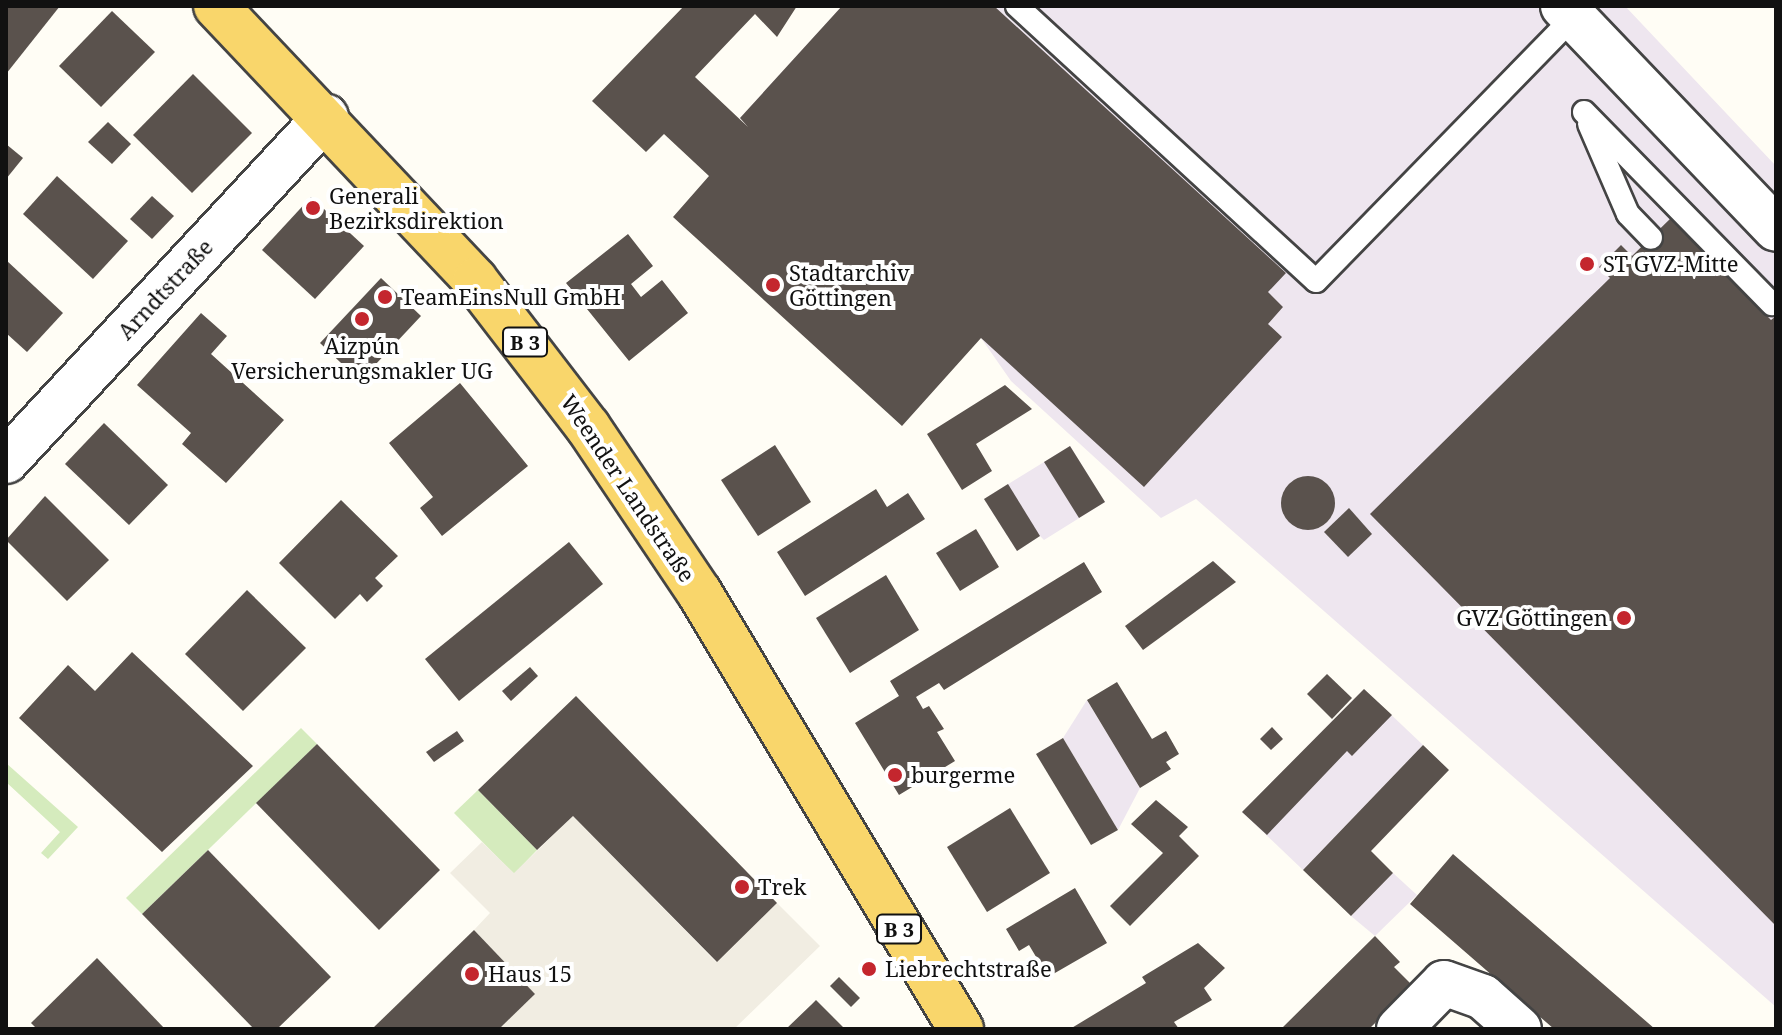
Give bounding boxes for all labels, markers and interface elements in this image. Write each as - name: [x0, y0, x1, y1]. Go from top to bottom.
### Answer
- place label: Generali Bezirksdirektion: [329, 182, 504, 234]
- marker: Generali Bezirksdirektion: [304, 199, 322, 217]
- street label: Arndtstraße: [112, 233, 218, 345]
- place label: ST GVZ-Mitte: [1603, 251, 1739, 277]
- marker: ST GVZ-Mitte: [1578, 255, 1596, 273]
- place label: Stadtarchiv Göttingen: [789, 259, 910, 310]
- marker: Stadtarchiv Göttingen: [764, 276, 782, 294]
- place label: TeamEinsNull GmbH: [401, 284, 621, 310]
- marker: TeamEinsNull GmbH: [376, 288, 394, 306]
- marker: Aizpún Versicherungsmakler UG: [353, 310, 371, 328]
- road number: B 3: [501, 326, 549, 358]
- place label: Aizpún Versicherungsmakler UG: [231, 332, 493, 384]
- street label: Weender Landstraße: [555, 389, 701, 587]
- place label: GVZ Göttingen: [1456, 605, 1608, 631]
- marker: GVZ Göttingen: [1615, 609, 1633, 627]
- place label: burgerme: [911, 762, 1015, 788]
- marker: burgerme: [886, 766, 904, 784]
- place label: Trek: [758, 874, 806, 900]
- marker: Trek: [733, 878, 751, 896]
- road number: B 3: [875, 913, 923, 945]
- place label: Liebrechtstraße: [885, 956, 1052, 982]
- marker: Liebrechtstraße: [860, 960, 878, 978]
- place label: Haus 15: [488, 961, 572, 987]
- marker: Haus 15: [463, 965, 481, 983]

